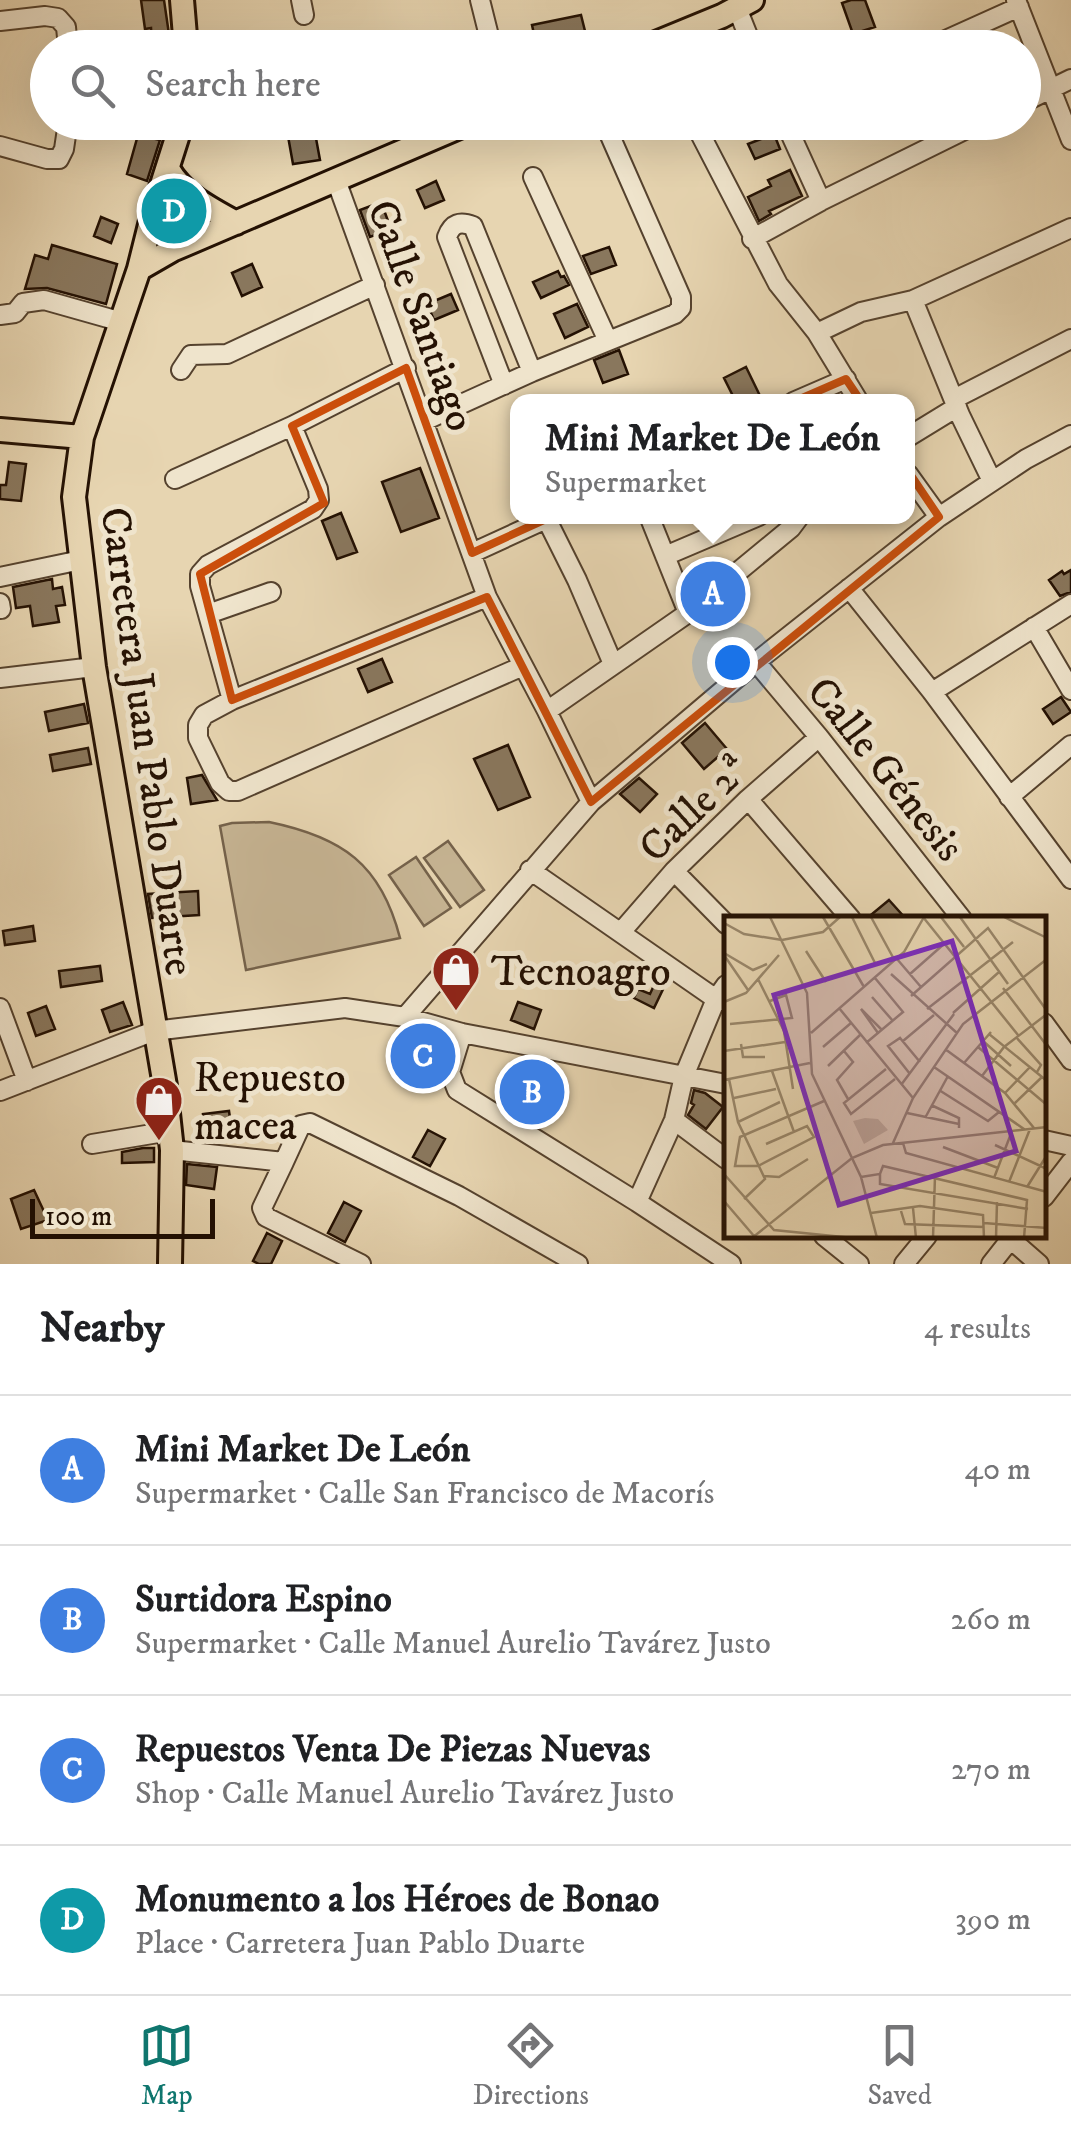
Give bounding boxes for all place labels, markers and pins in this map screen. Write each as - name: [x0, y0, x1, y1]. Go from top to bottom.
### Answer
- pin: D: [142, 174, 206, 248]
- pin: A: [680, 556, 746, 632]
- shop icon: Tecnoagro: [430, 944, 482, 1012]
- place label: Tecnoagro: [491, 947, 671, 999]
- pin: C: [390, 1018, 456, 1094]
- place label: Repuesto macea: [194, 1053, 346, 1153]
- pin: B: [500, 1054, 564, 1130]
- shop icon: Repuesto macea: [133, 1074, 185, 1142]

